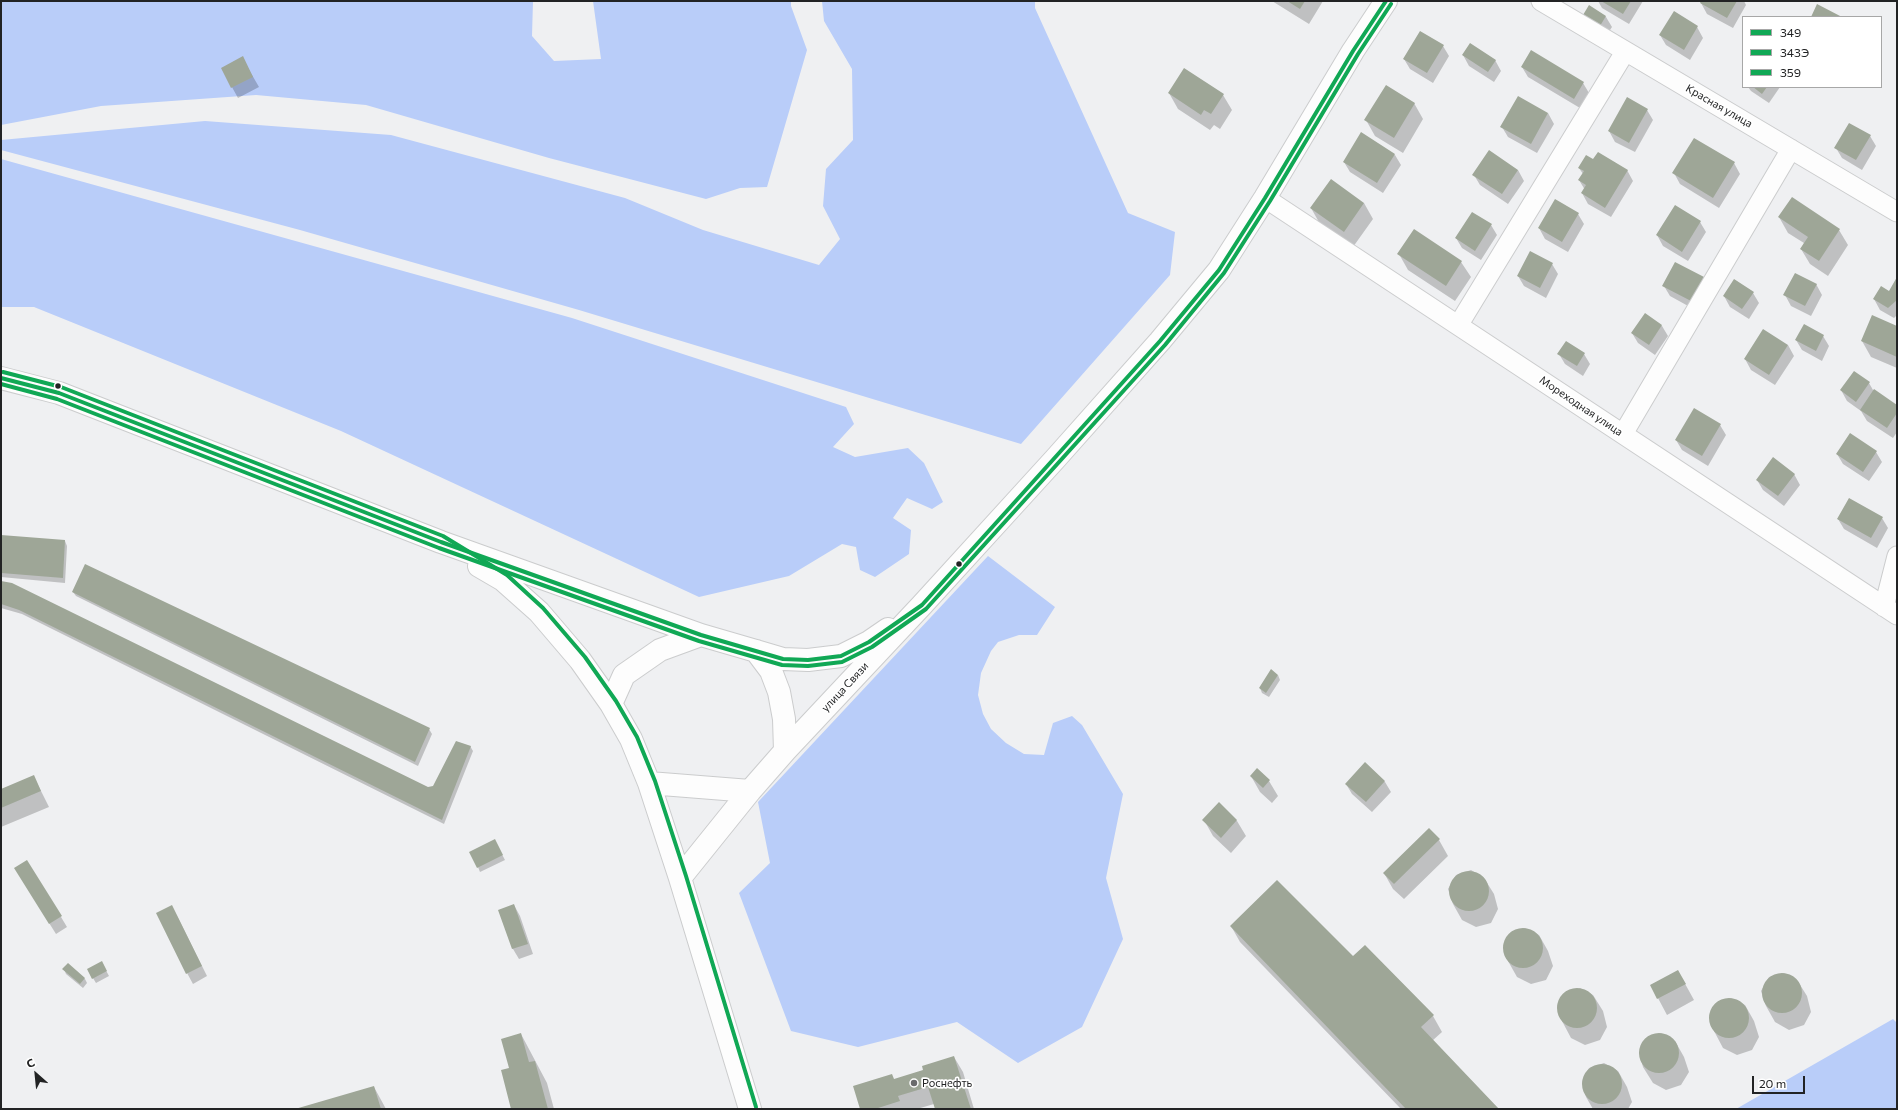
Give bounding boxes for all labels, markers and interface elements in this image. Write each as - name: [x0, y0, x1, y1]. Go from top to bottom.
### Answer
- legend: [1742, 16, 1882, 88]
- text: 349: [1780, 25, 1801, 39]
- text: 343Э: [1780, 45, 1809, 59]
- text: 359: [1780, 65, 1801, 79]
- street label: Красная улица: [1683, 82, 1755, 130]
- street label: Мореходная улица: [1537, 373, 1625, 439]
- unlabelled marker: [53, 381, 63, 391]
- unlabelled marker: [954, 559, 964, 569]
- street label: улица Связи: [819, 659, 871, 715]
- north arrow: [16, 1054, 56, 1094]
- text: С: [24, 1055, 37, 1070]
- scale bar: [1754, 1068, 1807, 1094]
- place label: Роснефть: [922, 1076, 972, 1090]
- text: 20 m: [1759, 1076, 1786, 1090]
- marker: Роснефть: [909, 1078, 919, 1088]

